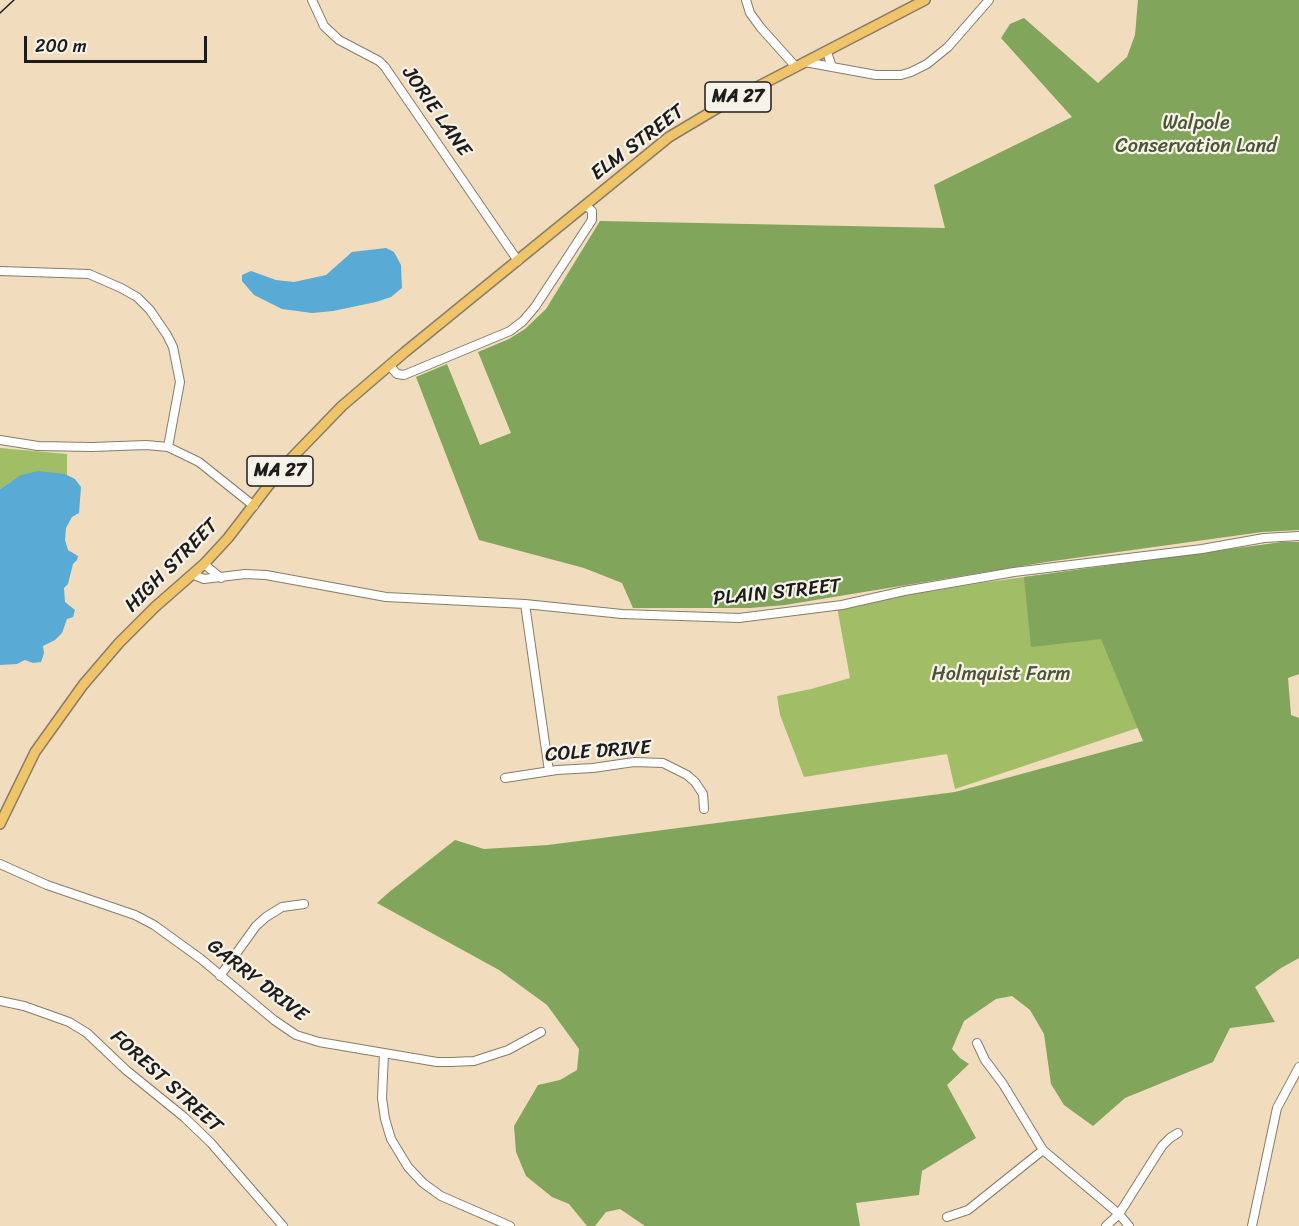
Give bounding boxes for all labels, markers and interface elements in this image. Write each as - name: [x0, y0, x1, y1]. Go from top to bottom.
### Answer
- scale bar: [27, 24, 210, 62]
- text: 200 m: [35, 30, 87, 62]
- street label: JORIE LANE: [396, 62, 476, 162]
- road number: MA 27: [705, 82, 771, 112]
- street label: ELM STREET: [586, 100, 690, 186]
- park label: Walpole Conservation Land: [1115, 112, 1277, 159]
- road number: MA 27: [247, 456, 313, 486]
- street label: HIGH STREET: [120, 514, 224, 618]
- street label: PLAIN STREET: [712, 574, 842, 612]
- park label: Holmquist Farm: [932, 663, 1070, 687]
- street label: COLE DRIVE: [544, 736, 652, 768]
- street label: GARRY DRIVE: [202, 934, 312, 1028]
- street label: FOREST STREET: [105, 1025, 227, 1139]

